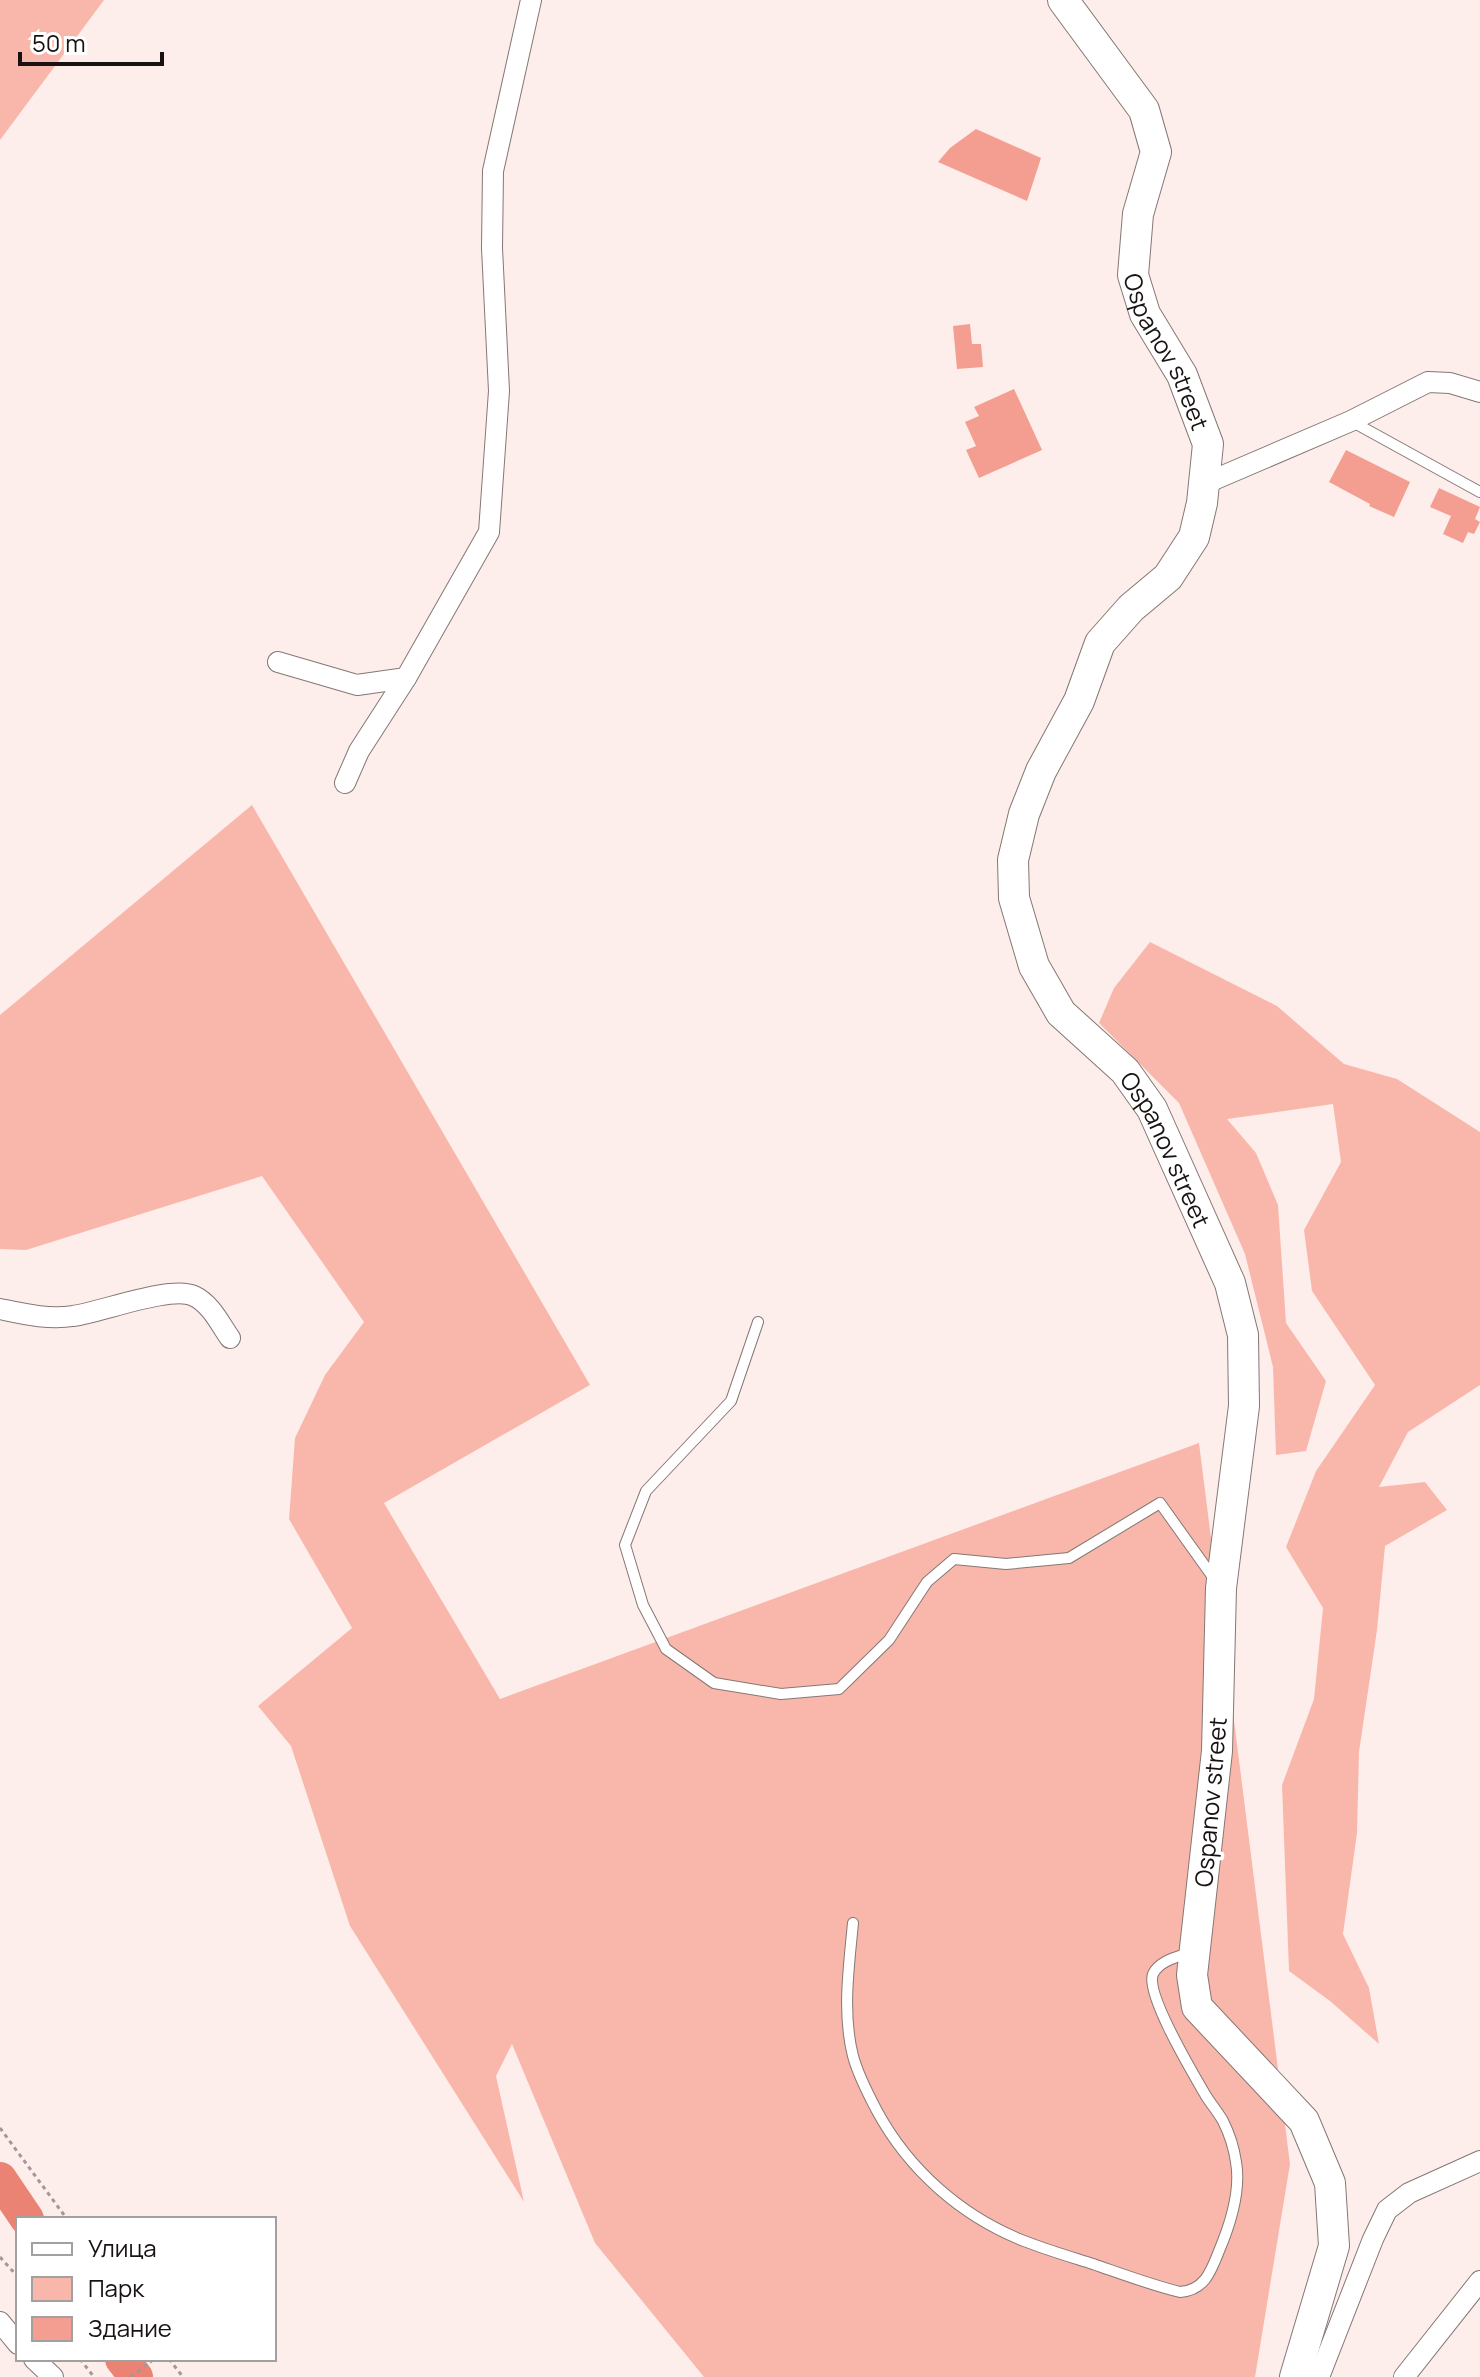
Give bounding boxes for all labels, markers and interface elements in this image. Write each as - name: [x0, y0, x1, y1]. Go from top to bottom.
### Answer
- scale bar: [20, 16, 162, 66]
- text: 50 m: [32, 26, 86, 59]
- street label: Ospanov street: [1117, 269, 1218, 434]
- street label: Ospanov street: [1113, 1064, 1219, 1232]
- street label: Ospanov street: [1186, 1716, 1234, 1888]
- legend: [16, 2217, 276, 2361]
- text: Улица: [88, 2231, 157, 2264]
- text: Парк: [88, 2271, 145, 2304]
- text: Здание: [88, 2311, 172, 2344]

